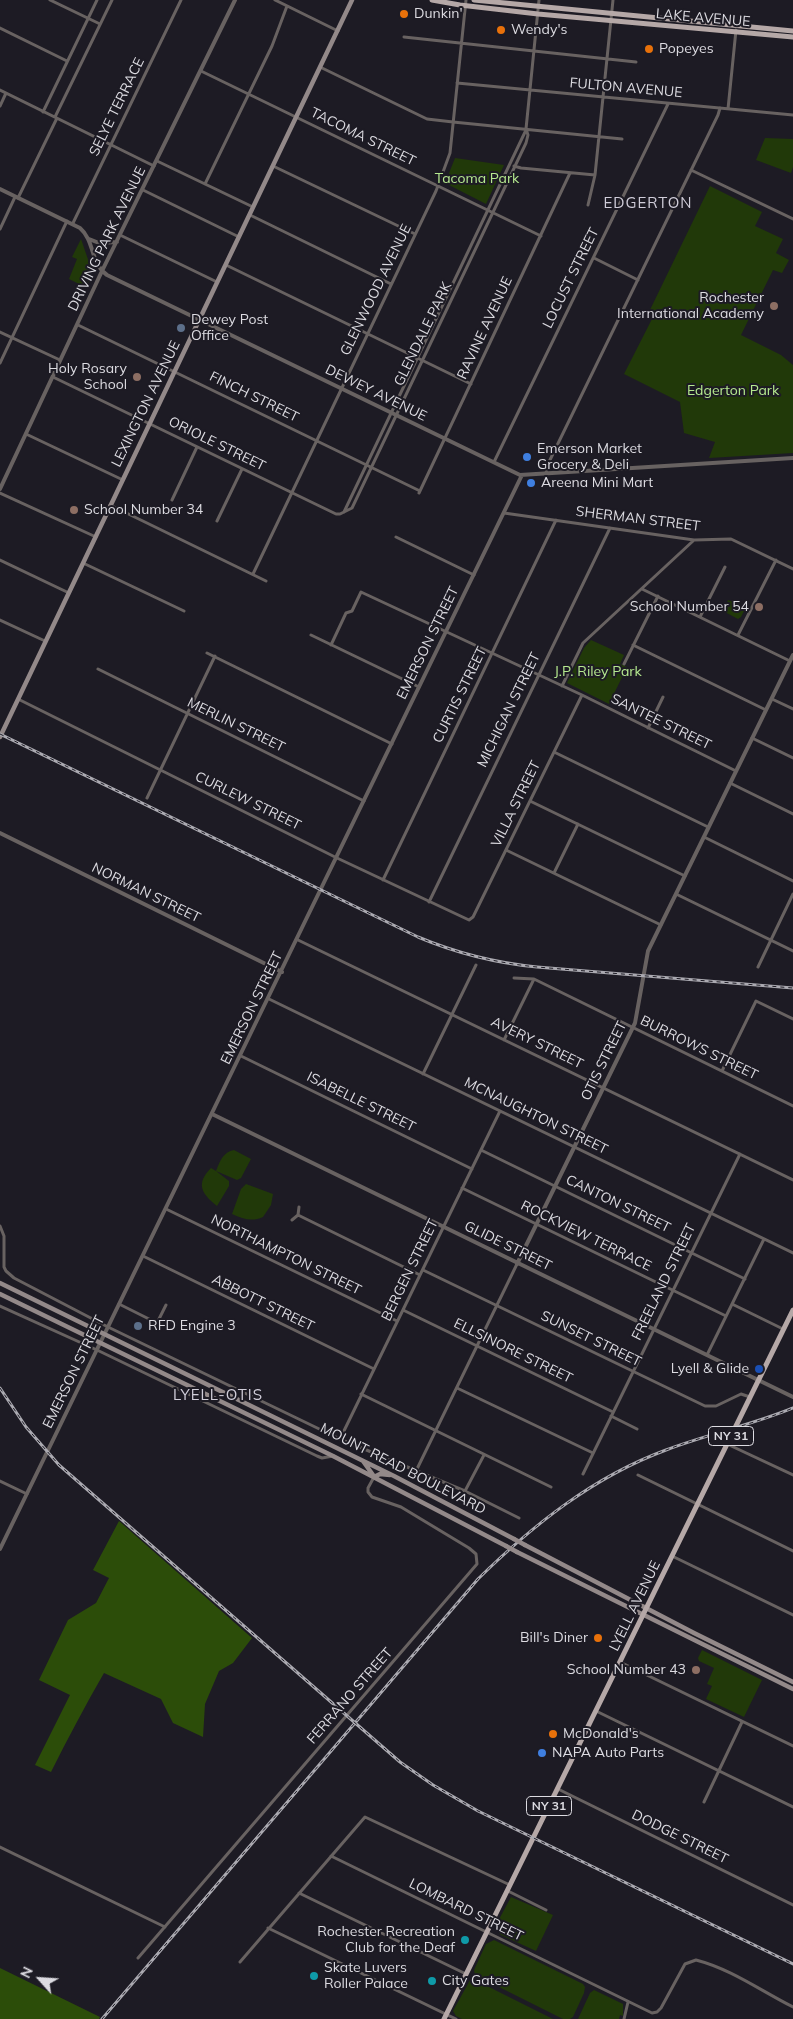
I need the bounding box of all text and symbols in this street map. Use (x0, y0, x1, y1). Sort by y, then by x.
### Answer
street label: LAKE AVENUE (655, 5, 751, 31)
place label: Dunkin' (414, 6, 463, 22)
marker: Dunkin' (398, 8, 410, 20)
place label: Wendy's (511, 22, 567, 38)
marker: Wendy's (495, 24, 507, 36)
place label: Popeyes (659, 41, 714, 57)
marker: Popeyes (643, 43, 655, 55)
street label: SELYE TERRACE (86, 55, 148, 159)
street label: FULTON AVENUE (569, 75, 683, 101)
street label: TACOMA STREET (308, 104, 418, 170)
street label: DRIVING PARK AVENUE (65, 164, 149, 314)
park label: Tacoma Park (435, 171, 519, 187)
district label: EDGERTON (602, 194, 694, 212)
street label: GLENWOOD AVENUE (337, 222, 415, 358)
street label: LOCUST STREET (539, 225, 603, 331)
street label: RAVINE AVENUE (454, 274, 516, 382)
street label: GLENDALE PARK (391, 279, 455, 389)
place label: Rochester International Academy (617, 290, 764, 322)
marker: Rochester International Academy (768, 300, 780, 312)
place label: Dewey Post Office (191, 312, 268, 344)
marker: Dewey Post Office (175, 322, 187, 334)
street label: LEXINGTON AVENUE (108, 338, 184, 470)
place label: Holy Rosary School (48, 361, 127, 394)
street label: DEWEY AVENUE (322, 361, 430, 425)
street label: FINCH STREET (207, 368, 301, 426)
marker: Holy Rosary School (131, 371, 143, 383)
park label: Edgerton Park (687, 383, 779, 399)
street label: ORIOLE STREET (166, 413, 268, 475)
place label: Emerson Market Grocery & Deli (537, 441, 642, 474)
marker: Emerson Market Grocery & Deli (521, 451, 533, 463)
place label: Areena Mini Mart (541, 475, 653, 491)
marker: Areena Mini Mart (525, 477, 537, 489)
place label: School Number 34 (84, 502, 203, 518)
street label: SHERMAN STREET (575, 503, 701, 535)
marker: School Number 34 (68, 504, 80, 516)
street label: EMERSON STREET (393, 584, 463, 702)
place label: School Number 54 (630, 599, 749, 615)
marker: School Number 54 (753, 601, 765, 613)
street label: CURTIS STREET (429, 644, 491, 746)
street label: MICHIGAN STREET (474, 650, 544, 770)
park label: J.P. Riley Park (554, 664, 642, 680)
street label: SANTEE STREET (608, 690, 714, 754)
street label: MERLIN STREET (184, 694, 288, 756)
street label: VILLA STREET (488, 758, 544, 850)
street label: CURLEW STREET (192, 768, 304, 834)
street label: NORMAN STREET (89, 859, 203, 927)
street label: EMERSON STREET (217, 949, 287, 1067)
street label: BURROWS STREET (637, 1012, 761, 1084)
street label: AVERY STREET (488, 1013, 586, 1073)
street label: OTIS STREET (578, 1019, 630, 1103)
street label: ISABELLE STREET (304, 1068, 418, 1136)
street label: MCNAUGHTON STREET (461, 1074, 611, 1158)
street label: CANTON STREET (563, 1171, 673, 1237)
street label: ROCKVIEW TERRACE (518, 1197, 654, 1275)
street label: NORTHAMPTON STREET (208, 1211, 364, 1299)
street label: BERGEN STREET (378, 1216, 442, 1324)
street label: GLIDE STREET (462, 1218, 554, 1274)
street label: FREELAND STREET (628, 1221, 700, 1343)
street label: ABBOTT STREET (209, 1271, 317, 1335)
street label: SUNSET STREET (538, 1307, 644, 1371)
street label: EMERSON STREET (39, 1313, 109, 1431)
street label: ELLSINORE STREET (451, 1315, 575, 1387)
place label: RFD Engine 3 (148, 1318, 236, 1334)
marker: RFD Engine 3 (132, 1320, 144, 1332)
place label: Lyell & Glide (671, 1361, 749, 1377)
marker: Lyell & Glide (753, 1363, 765, 1375)
district label: LYELL-OTIS (172, 1386, 264, 1404)
street label: MOUNT READ BOULEVARD (317, 1420, 489, 1518)
road number: NY 31 (708, 1426, 754, 1445)
street label: LYELL AVENUE (606, 1558, 664, 1654)
place label: Bill's Diner (520, 1630, 588, 1646)
marker: Bill's Diner (592, 1632, 604, 1644)
street label: FERRANO STREET (304, 1644, 396, 1748)
place label: School Number 43 (567, 1662, 686, 1678)
marker: School Number 43 (690, 1664, 702, 1676)
place label: McDonald's (563, 1726, 639, 1742)
marker: McDonald's (547, 1728, 559, 1740)
place label: NAPA Auto Parts (552, 1745, 664, 1761)
marker: NAPA Auto Parts (536, 1747, 548, 1759)
road number: NY 31 (526, 1796, 572, 1815)
street label: DODGE STREET (629, 1806, 731, 1868)
street label: LOMBARD STREET (406, 1875, 526, 1945)
place label: Rochester Recreation Club for the Deaf (317, 1924, 455, 1956)
marker: Rochester Recreation Club for the Deaf (459, 1934, 471, 1946)
north arrow (15, 1954, 65, 2004)
place label: Skate Luvers Roller Palace (324, 1960, 408, 1992)
text: N (16, 1964, 37, 1981)
marker: Skate Luvers Roller Palace (308, 1970, 320, 1982)
place label: City Gates (442, 1973, 509, 1989)
marker: City Gates (426, 1975, 438, 1987)

